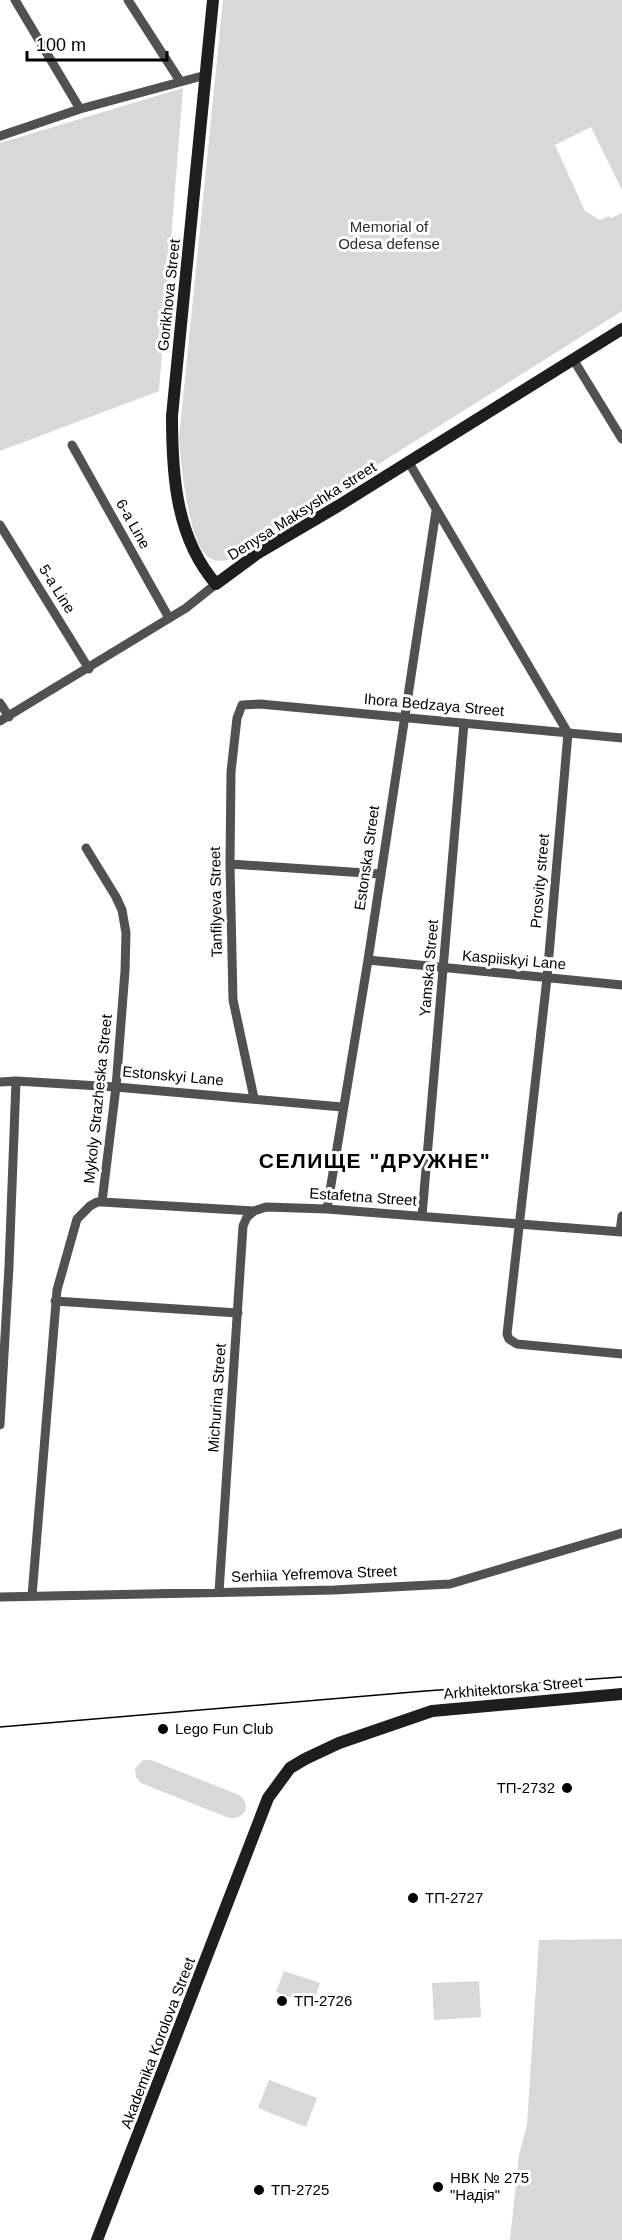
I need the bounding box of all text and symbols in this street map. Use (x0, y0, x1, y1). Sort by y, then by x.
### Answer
scale bar (27, 24, 166, 62)
text: 100 m (36, 35, 86, 55)
park label: Memorial of Odesa defense (338, 218, 440, 252)
street label: Gorikhova Street (154, 237, 183, 352)
street label: Denysa Maksyshka street (224, 457, 380, 563)
street label: 6-a Line (113, 496, 154, 552)
street label: 5-a Line (36, 561, 79, 616)
street label: Ihora Bedzaya Street (363, 690, 506, 719)
street label: Estonska Street (351, 803, 382, 912)
street label: Prosvity street (527, 832, 552, 929)
street label: Tanfilyeva Street (206, 846, 225, 958)
street label: Yamska Street (416, 918, 441, 1017)
street label: Kaspiiskyi Lane (461, 946, 567, 973)
street label: Mykoly Strazheska Street (80, 1013, 115, 1184)
street label: Estonskyi Lane (122, 1063, 224, 1088)
district label: СЕЛИЩЕ "ДРУЖНЕ" (259, 1149, 491, 1172)
street label: Estafetna Street (309, 1184, 418, 1209)
street label: Michurina Street (204, 1342, 229, 1453)
street label: Serhiia Yefremova Street (231, 1562, 398, 1585)
street label: Arkhitektorska Street (443, 1673, 584, 1702)
place label: Lego Fun Club (175, 1720, 273, 1737)
marker: Lego Fun Club (156, 1722, 170, 1736)
place label: ТП-2732 (497, 1779, 555, 1796)
marker: ТП-2732 (560, 1781, 574, 1795)
place label: ТП-2727 (425, 1889, 483, 1906)
marker: ТП-2727 (406, 1891, 420, 1905)
street label: Akademika Korolova Street (117, 1954, 198, 2131)
place label: ТП-2726 (294, 1992, 352, 2009)
marker: ТП-2726 (275, 1994, 289, 2008)
place label: НВК № 275 "Надія" (450, 2169, 529, 2203)
marker: НВК № 275 "Надія" (431, 2180, 445, 2194)
place label: ТП-2725 (271, 2181, 329, 2198)
marker: ТП-2725 (252, 2183, 266, 2197)

